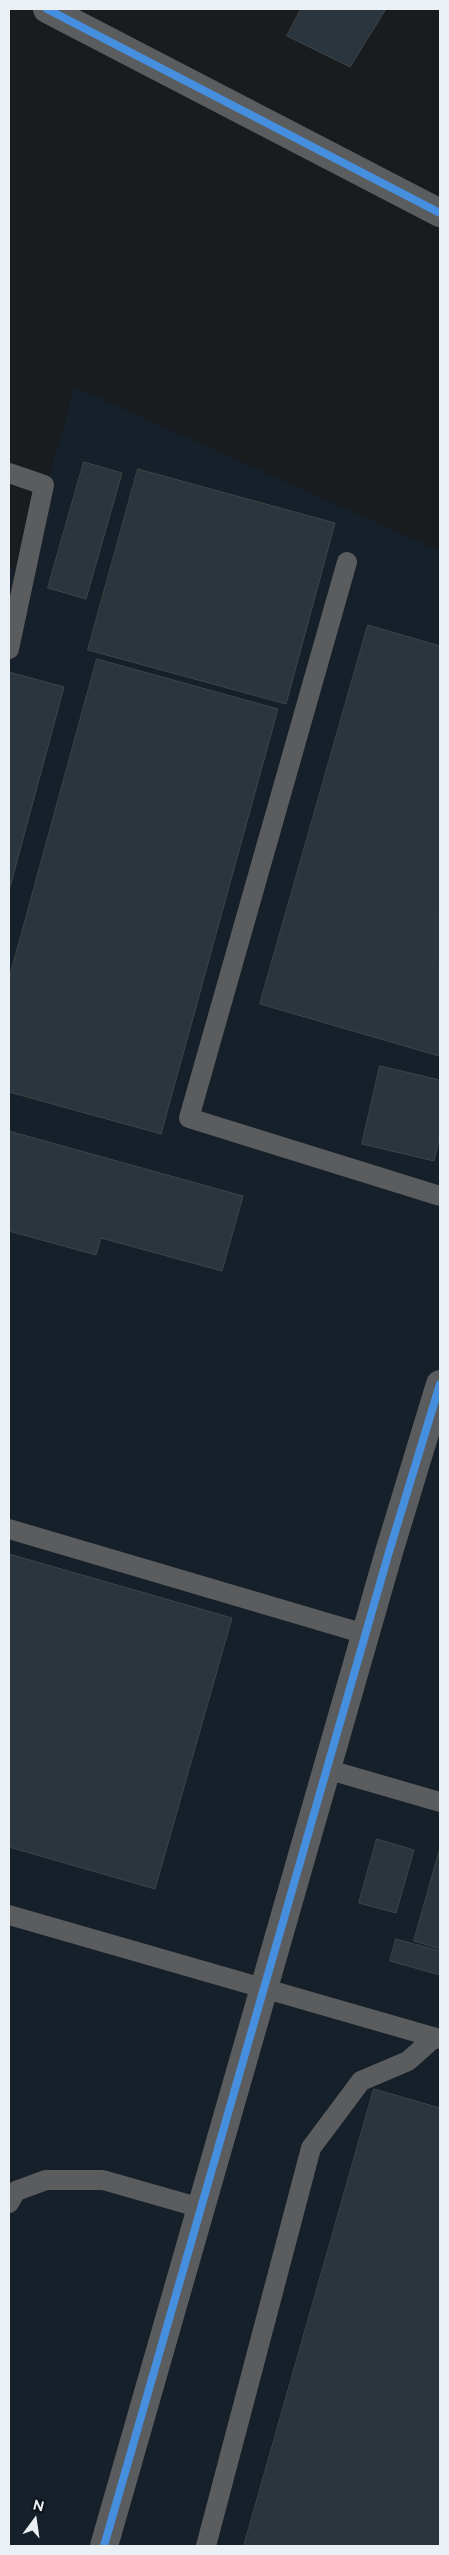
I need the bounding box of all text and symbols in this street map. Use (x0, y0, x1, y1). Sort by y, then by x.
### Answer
north arrow (10, 2495, 60, 2545)
text: N (32, 2496, 46, 2515)

